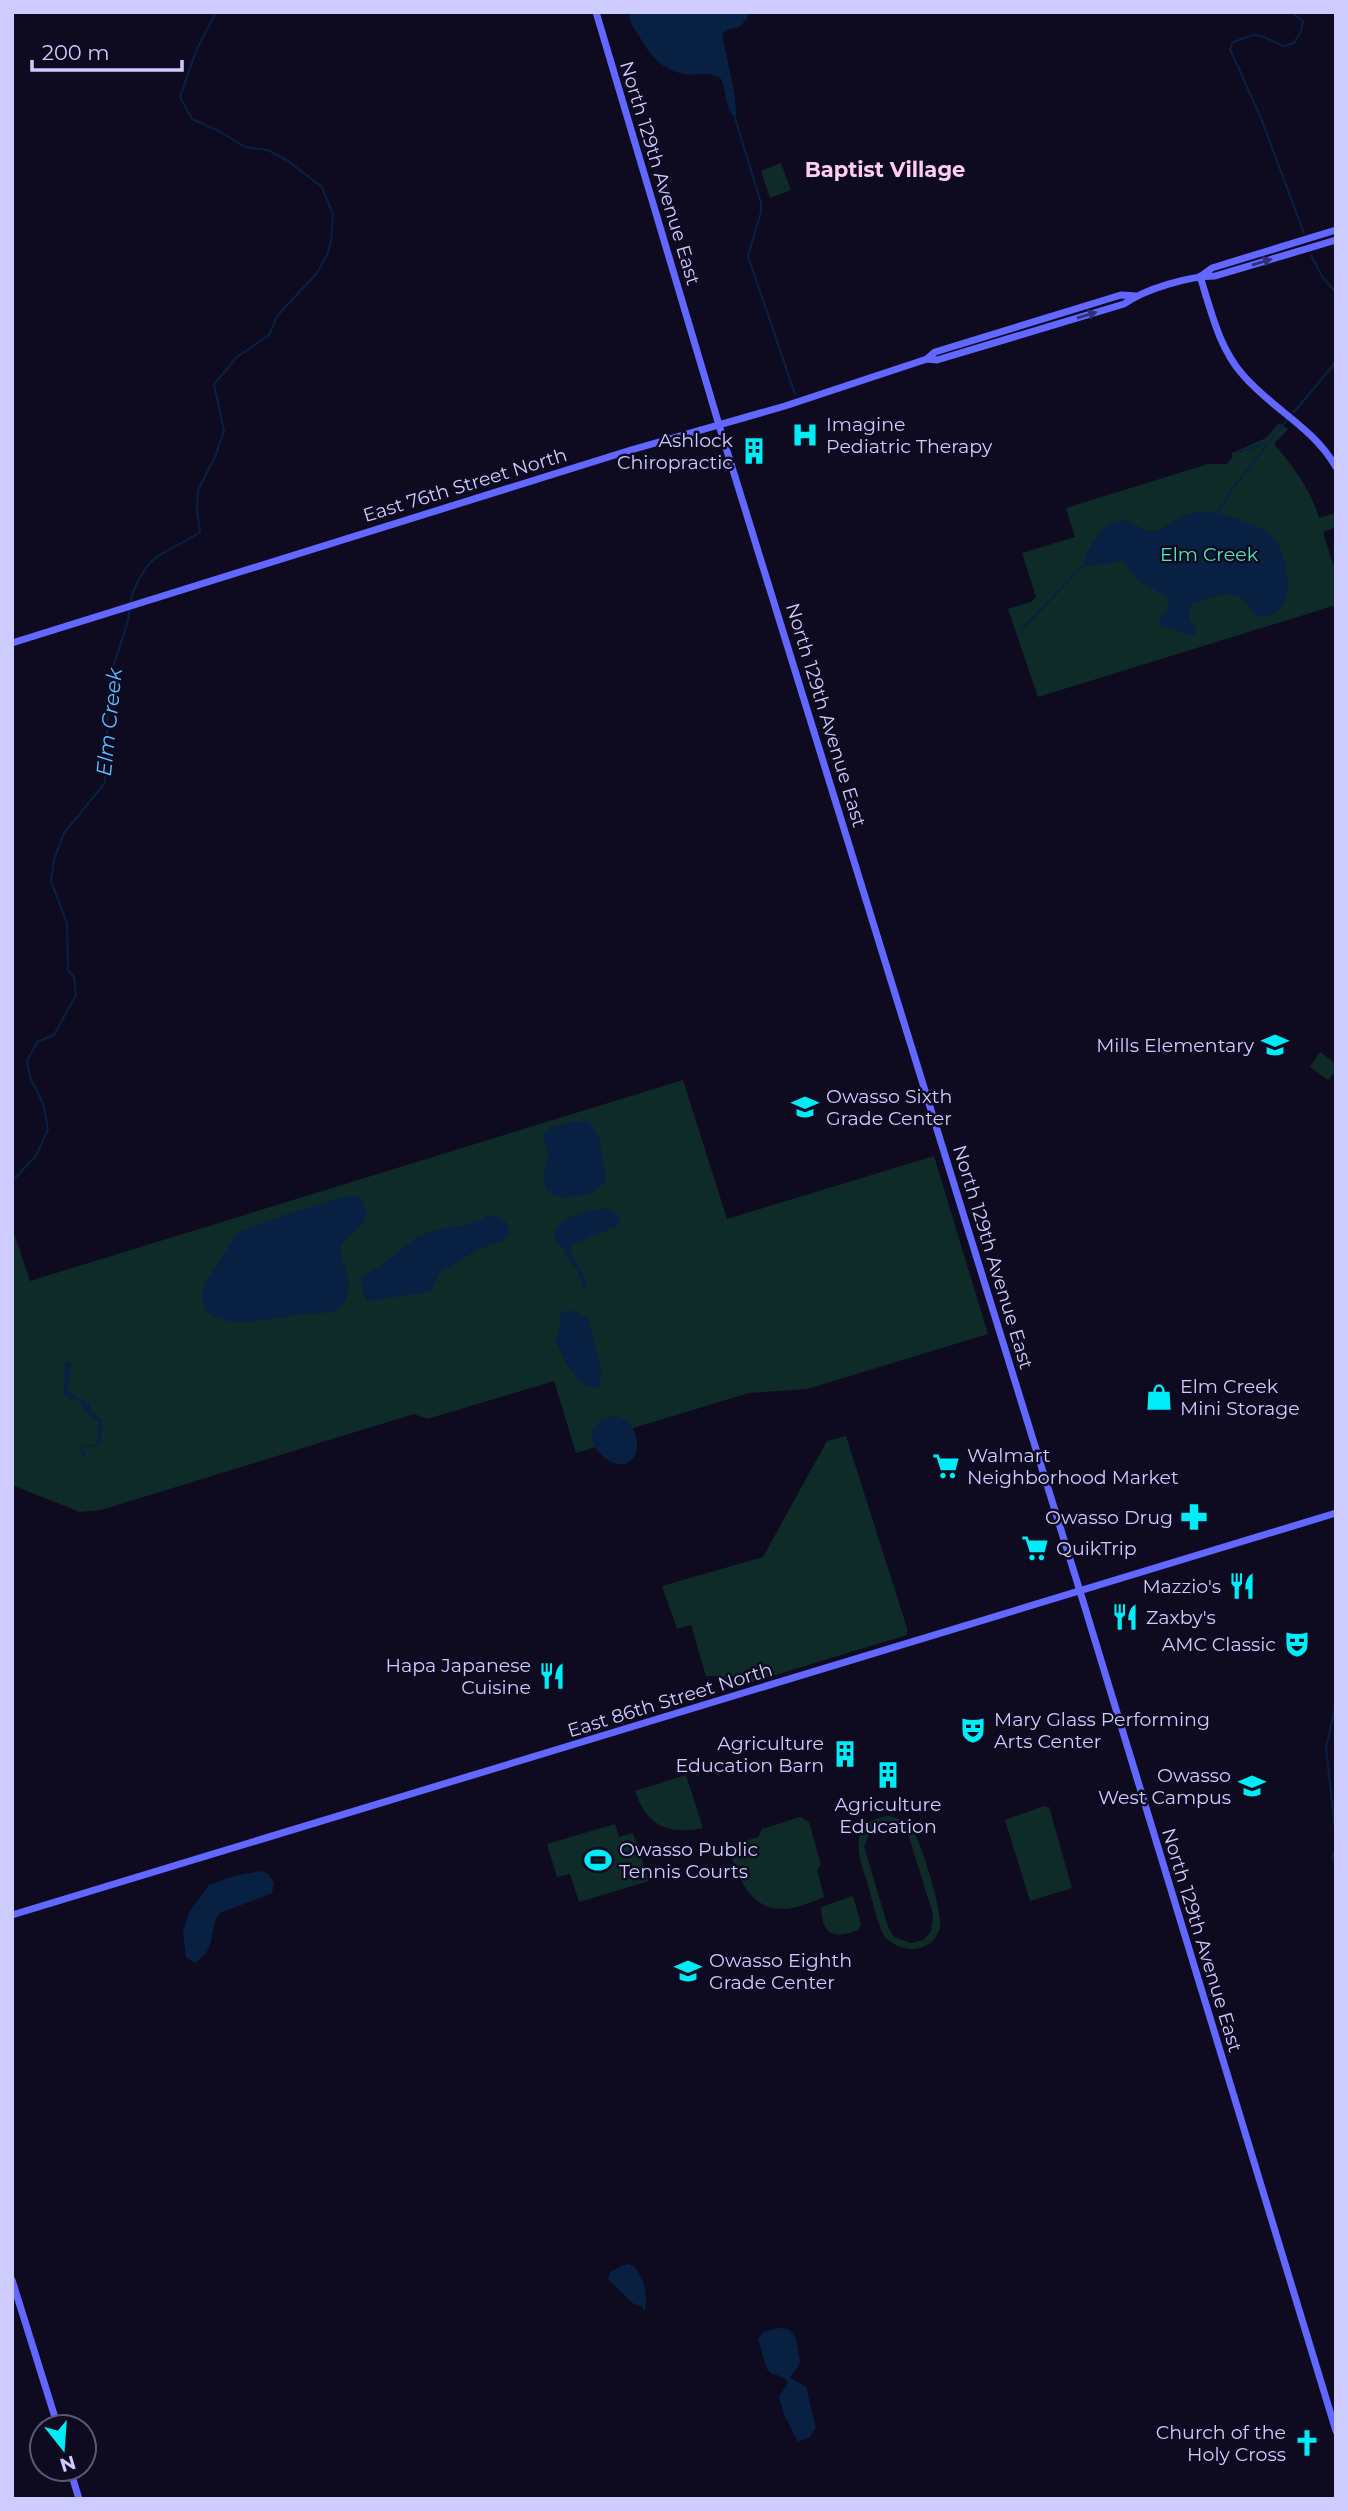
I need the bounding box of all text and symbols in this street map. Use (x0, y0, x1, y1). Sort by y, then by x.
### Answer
scale bar (32, 28, 182, 72)
text: 200 m (42, 40, 109, 65)
street label: North 129th Avenue East (615, 58, 705, 288)
district label: Baptist Village (805, 157, 965, 182)
one-way arrow (1252, 256, 1273, 266)
one-way arrow (1076, 309, 1097, 320)
place label: Imagine Pediatric Therapy (826, 413, 993, 458)
hospital icon: Imagine Pediatric Therapy (790, 420, 820, 450)
place label: Ashlock Chiropractic (617, 429, 734, 474)
building icon: Ashlock Chiropractic (739, 436, 769, 466)
street label: East 76th Street North (360, 443, 570, 527)
park label: Elm Creek (1160, 543, 1259, 566)
street label: North 129th Avenue East (781, 600, 871, 830)
water label: Elm Creek (91, 665, 127, 777)
school or university icon: Mills Elementary (1260, 1030, 1290, 1060)
place label: Mills Elementary (1096, 1034, 1255, 1057)
place label: Owasso Sixth Grade Center (826, 1085, 952, 1130)
school or university icon: Owasso Sixth Grade Center (790, 1092, 820, 1122)
street label: North 129th Avenue East (948, 1142, 1038, 1372)
place label: Elm Creek Mini Storage (1180, 1375, 1300, 1420)
shop icon: Elm Creek Mini Storage (1144, 1382, 1174, 1412)
place label: Walmart Neighborhood Market (967, 1444, 1179, 1489)
supermarket icon: Walmart Neighborhood Market (931, 1451, 961, 1481)
pharmacy icon: Owasso Drug (1179, 1502, 1209, 1532)
place label: Owasso Drug (1045, 1506, 1173, 1529)
supermarket icon: QuikTrip (1020, 1533, 1050, 1563)
place label: QuikTrip (1056, 1537, 1137, 1560)
restaurant icon: Mazzio's (1227, 1571, 1257, 1601)
place label: Mazzio's (1142, 1575, 1221, 1598)
restaurant icon: Zaxby's (1110, 1602, 1140, 1632)
place label: Zaxby's (1146, 1606, 1216, 1629)
theatre icon: AMC Classic (1282, 1629, 1312, 1659)
place label: AMC Classic (1162, 1633, 1276, 1656)
place label: Hapa Japanese Cuisine (386, 1654, 531, 1699)
street label: East 86th Street North (565, 1658, 775, 1742)
restaurant icon: Hapa Japanese Cuisine (537, 1661, 567, 1691)
place label: Mary Glass Performing Arts Center (994, 1708, 1210, 1753)
theatre icon: Mary Glass Performing Arts Center (958, 1715, 988, 1745)
place label: Agriculture Education Barn (675, 1732, 824, 1777)
building icon: Agriculture Education Barn (830, 1739, 860, 1769)
building icon: Agriculture Education (873, 1760, 903, 1790)
place label: Owasso West Campus (1098, 1764, 1231, 1809)
school or university icon: Owasso West Campus (1237, 1771, 1267, 1801)
place label: Agriculture Education (835, 1793, 941, 1838)
street label: North 129th Avenue East (1157, 1825, 1247, 2055)
place label: Owasso Public Tennis Courts (619, 1838, 758, 1883)
sports icon: Owasso Public Tennis Courts (583, 1845, 613, 1875)
place label: Owasso Eighth Grade Center (709, 1949, 852, 1994)
school or university icon: Owasso Eighth Grade Center (673, 1956, 703, 1986)
north arrow (28, 2413, 98, 2483)
place label: Church of the Holy Cross (1156, 2421, 1286, 2466)
church icon: Church of the Holy Cross (1292, 2428, 1322, 2458)
text: N (57, 2451, 79, 2477)

